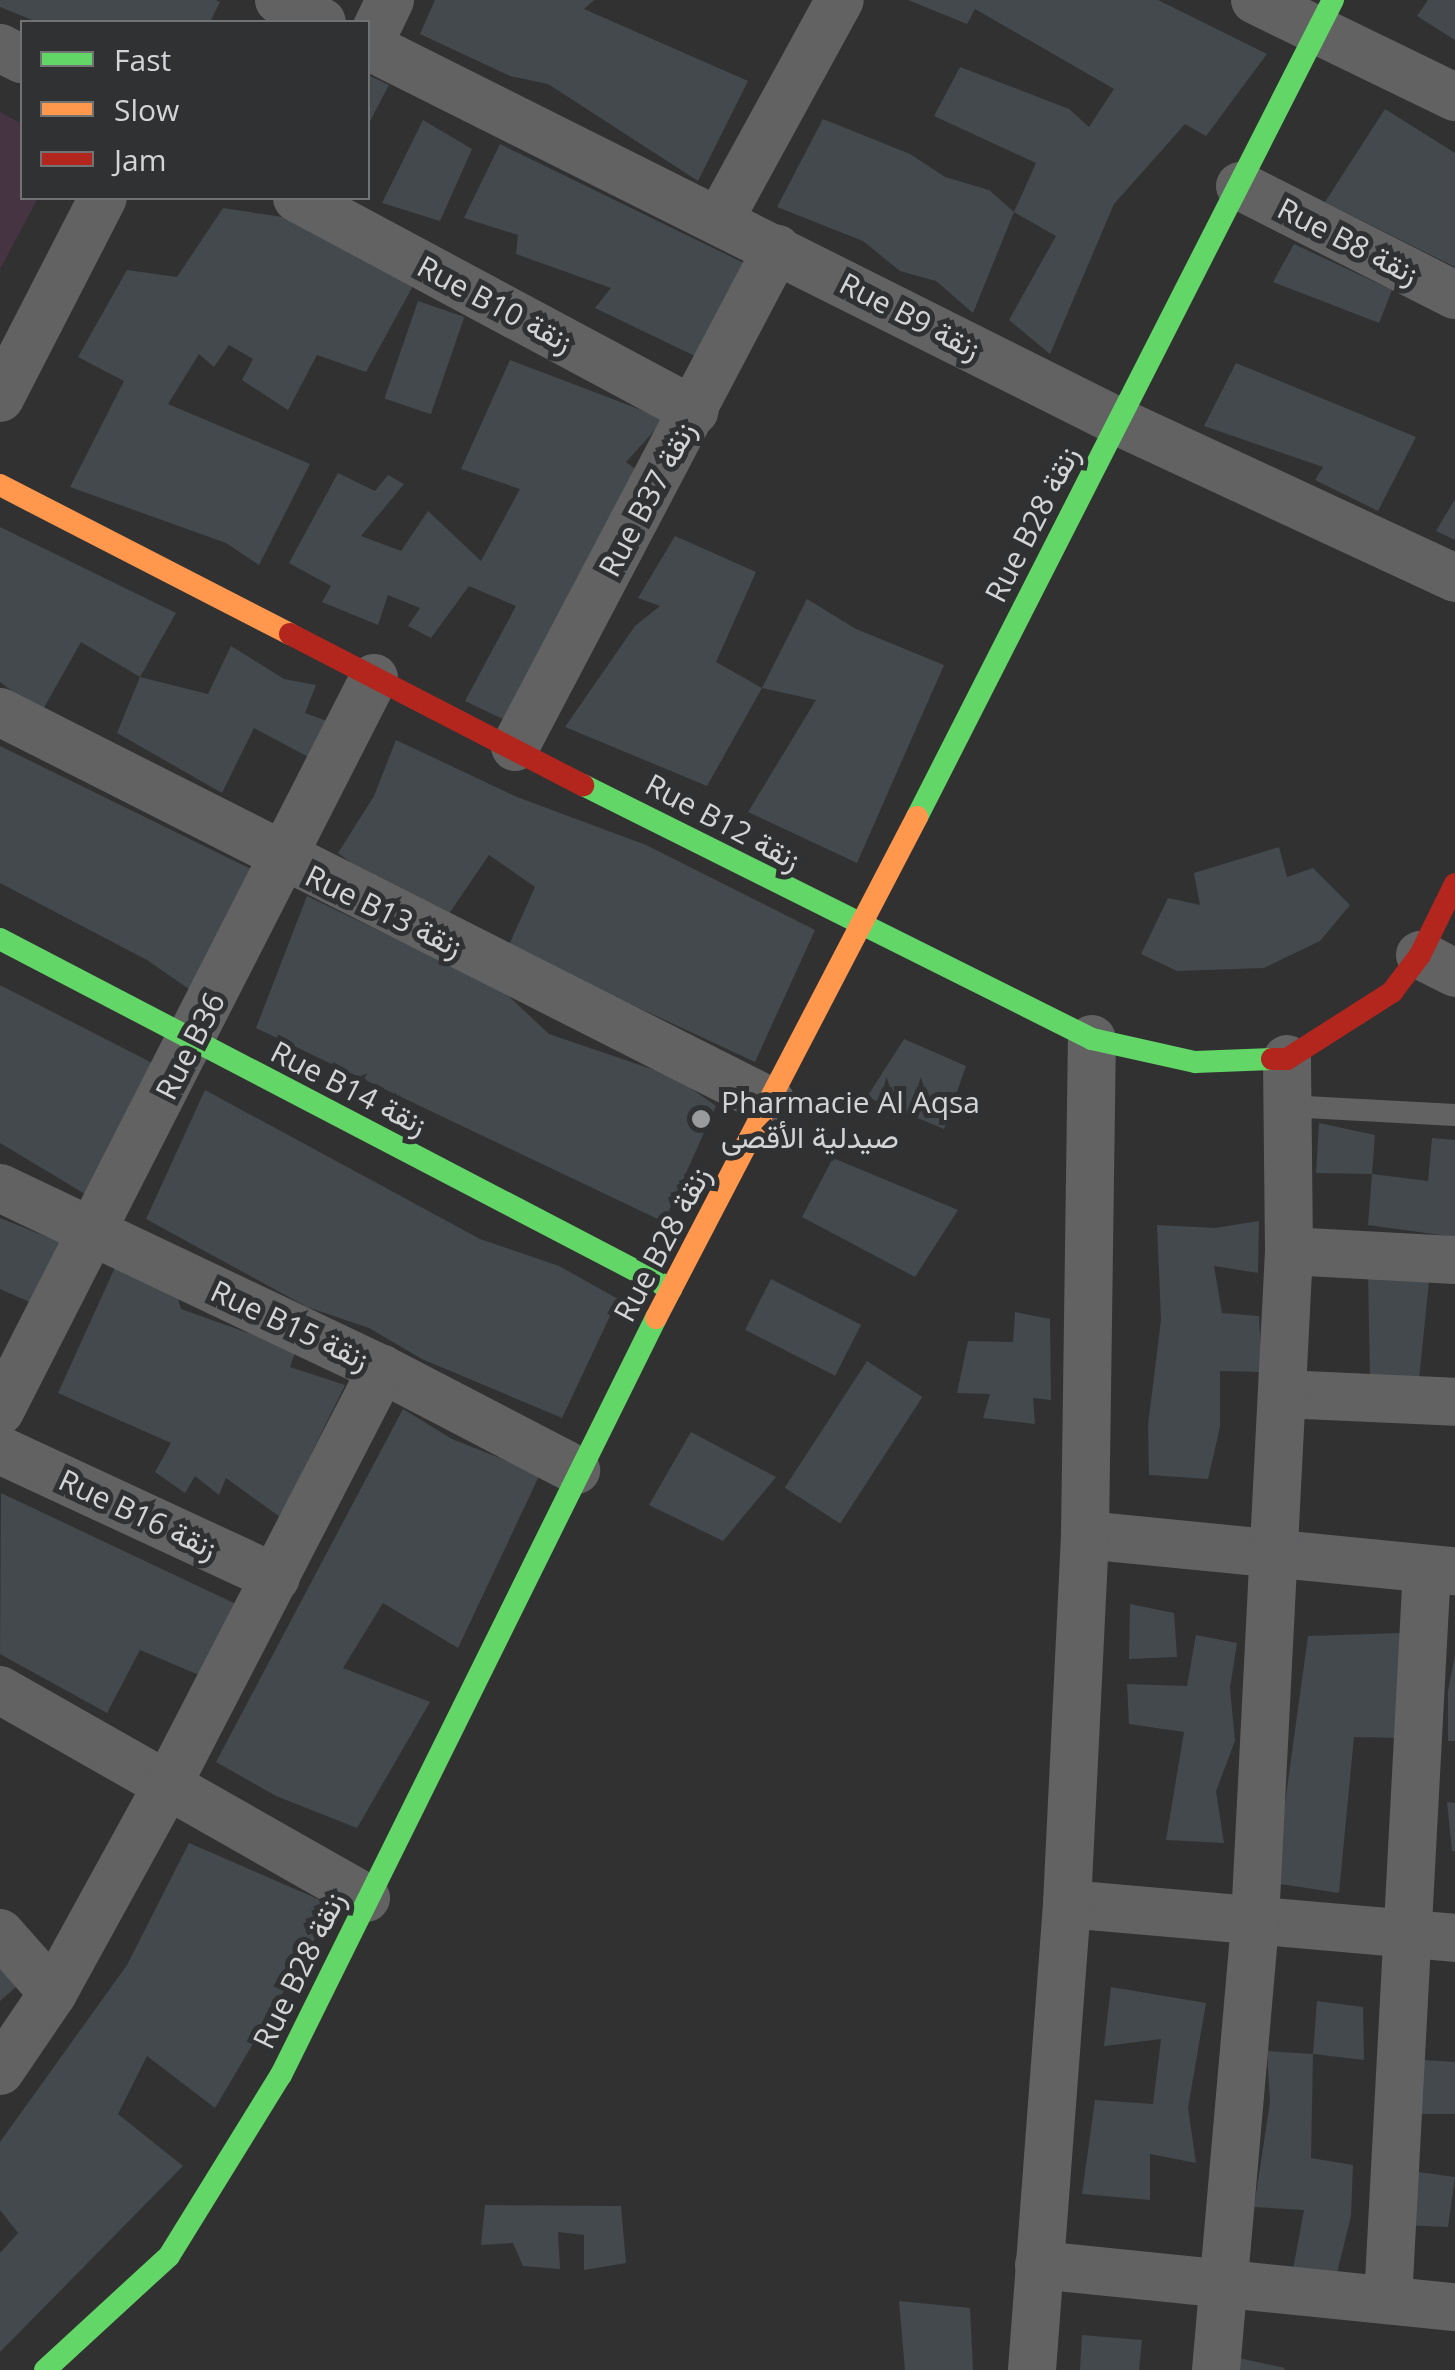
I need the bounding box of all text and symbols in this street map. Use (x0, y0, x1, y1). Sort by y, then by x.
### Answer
legend (20, 20, 370, 200)
text: Fast (114, 39, 171, 80)
text: Slow (114, 89, 179, 130)
text: Jam (114, 139, 167, 180)
street label: Rue B8 زنقة (1272, 190, 1424, 292)
street label: Rue B10 زنقة (411, 248, 579, 360)
street label: Rue B9 زنقة (834, 265, 986, 367)
street label: Rue B37 زنقة (591, 415, 703, 583)
street label: Rue B28 زنقة (977, 440, 1087, 608)
street label: Rue B12 زنقة (639, 766, 807, 878)
street label: Rue B13 زنقة (300, 857, 468, 965)
street label: Rue B36 (148, 986, 232, 1106)
street label: Rue B14 زنقة (265, 1033, 433, 1143)
place label: Pharmacie Al Aqsa صيدلية الأقصى (721, 1084, 980, 1154)
marker: Pharmacie Al Aqsa صيدلية الأقصى (690, 1108, 712, 1130)
street label: Rue B28 زنقة (606, 1160, 718, 1328)
street label: Rue B15 زنقة (205, 1273, 375, 1377)
street label: Rue B16 زنقة (53, 1462, 223, 1566)
street label: Rue B28 زنقة (245, 1886, 353, 2054)

